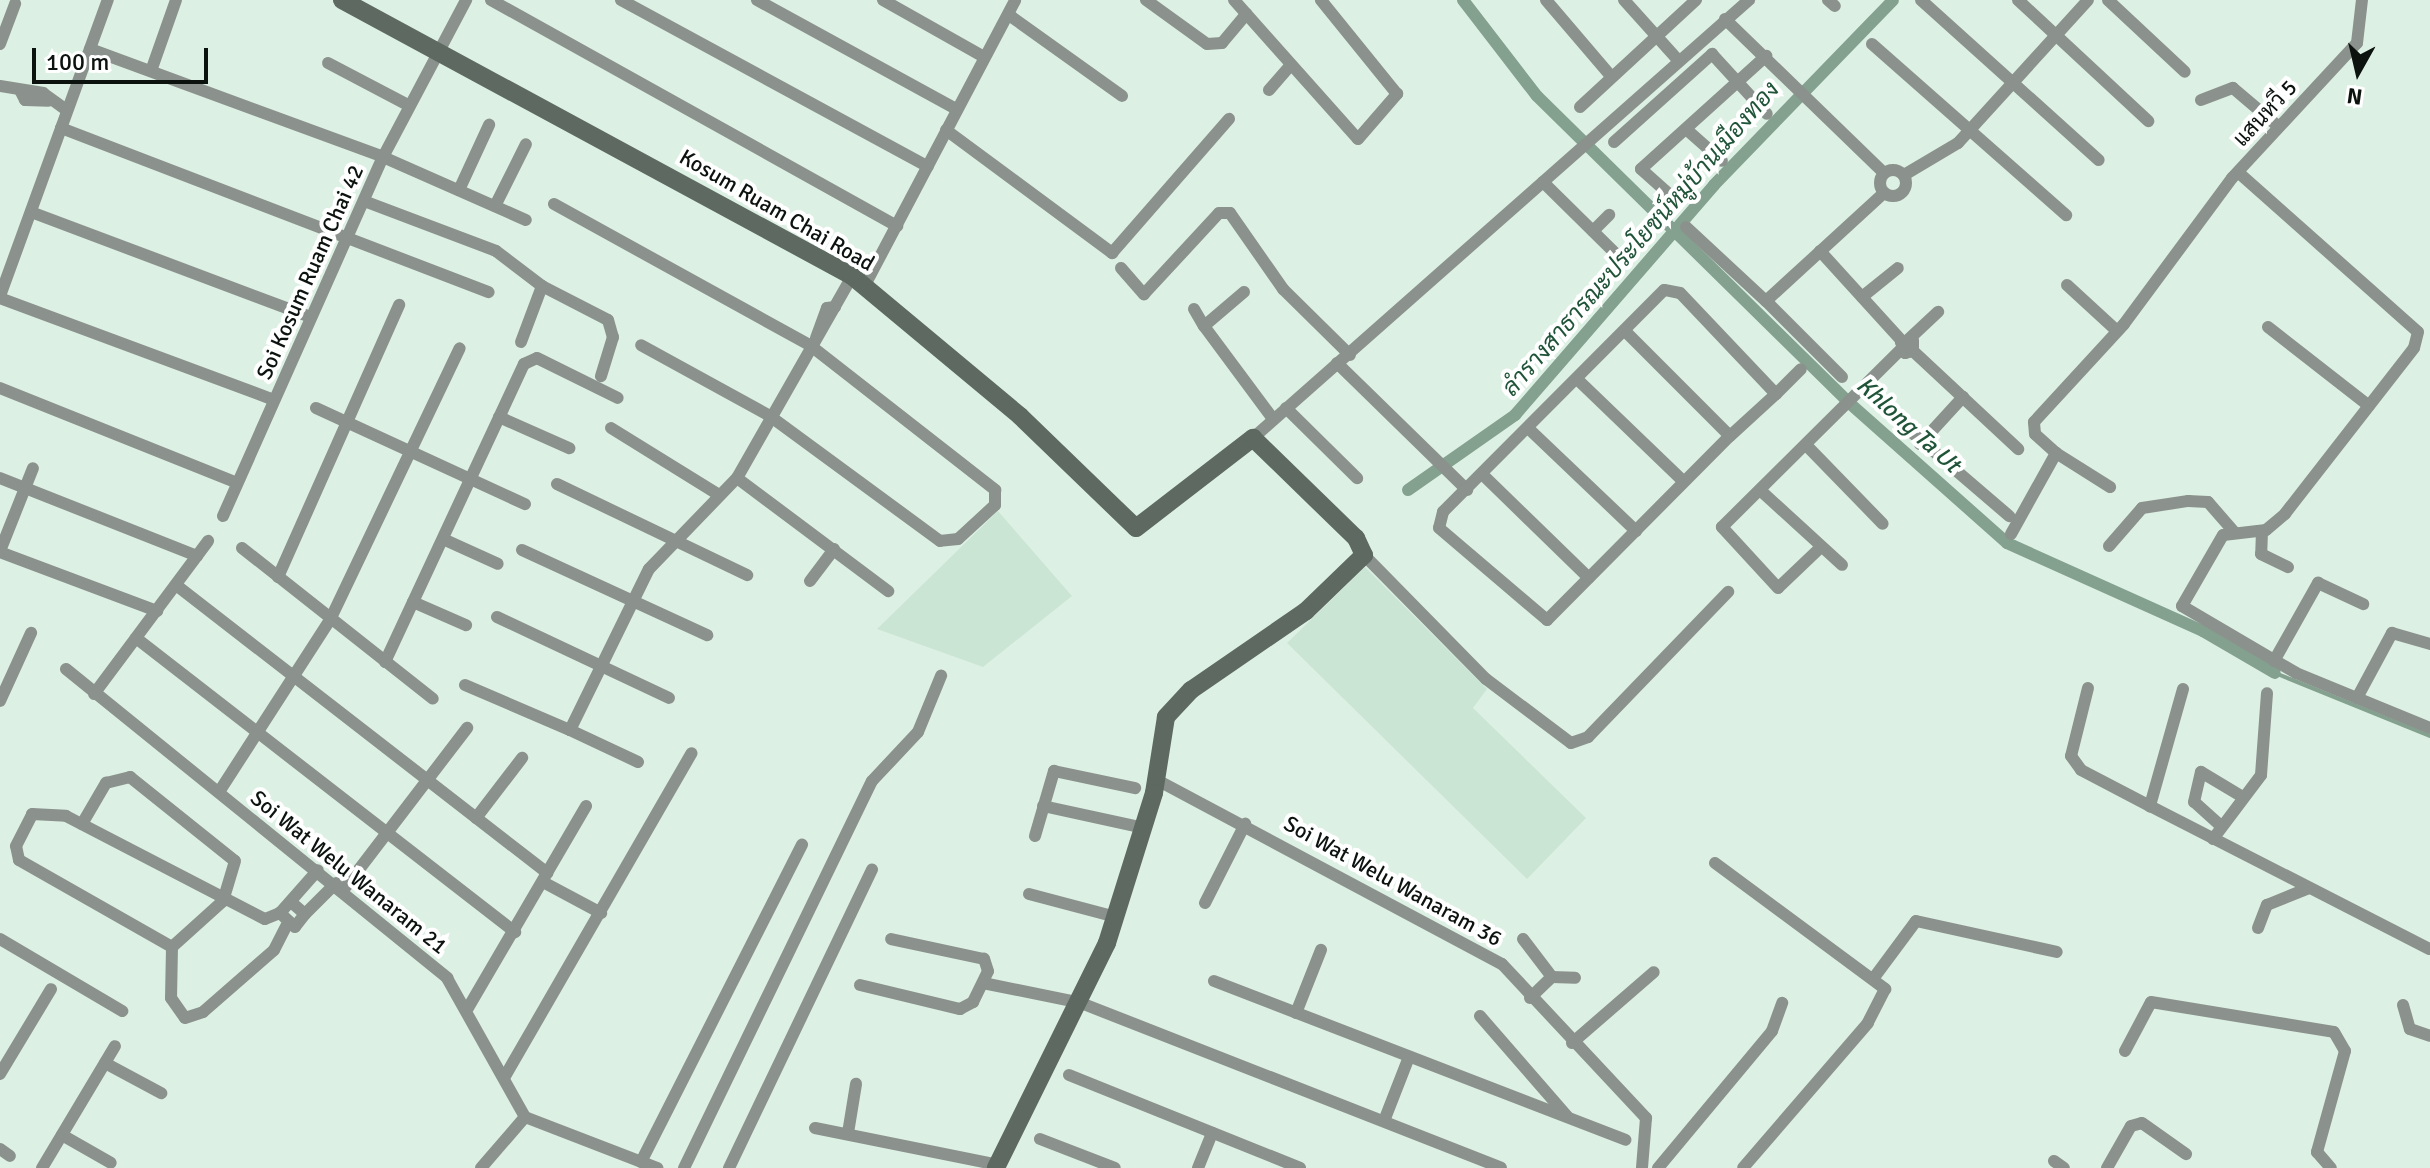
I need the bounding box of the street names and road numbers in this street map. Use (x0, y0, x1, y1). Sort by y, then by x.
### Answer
street label: แสนหวี 5 (2228, 74, 2302, 152)
street label: Kosum Ruam Chai Road (675, 143, 879, 277)
street label: Soi Kosum Ruam Chai 42 (251, 161, 369, 383)
street label: Soi Wat Welu Wanaram 21 (245, 785, 453, 959)
street label: Soi Wat Welu Wanaram 36 (1279, 810, 1507, 952)

